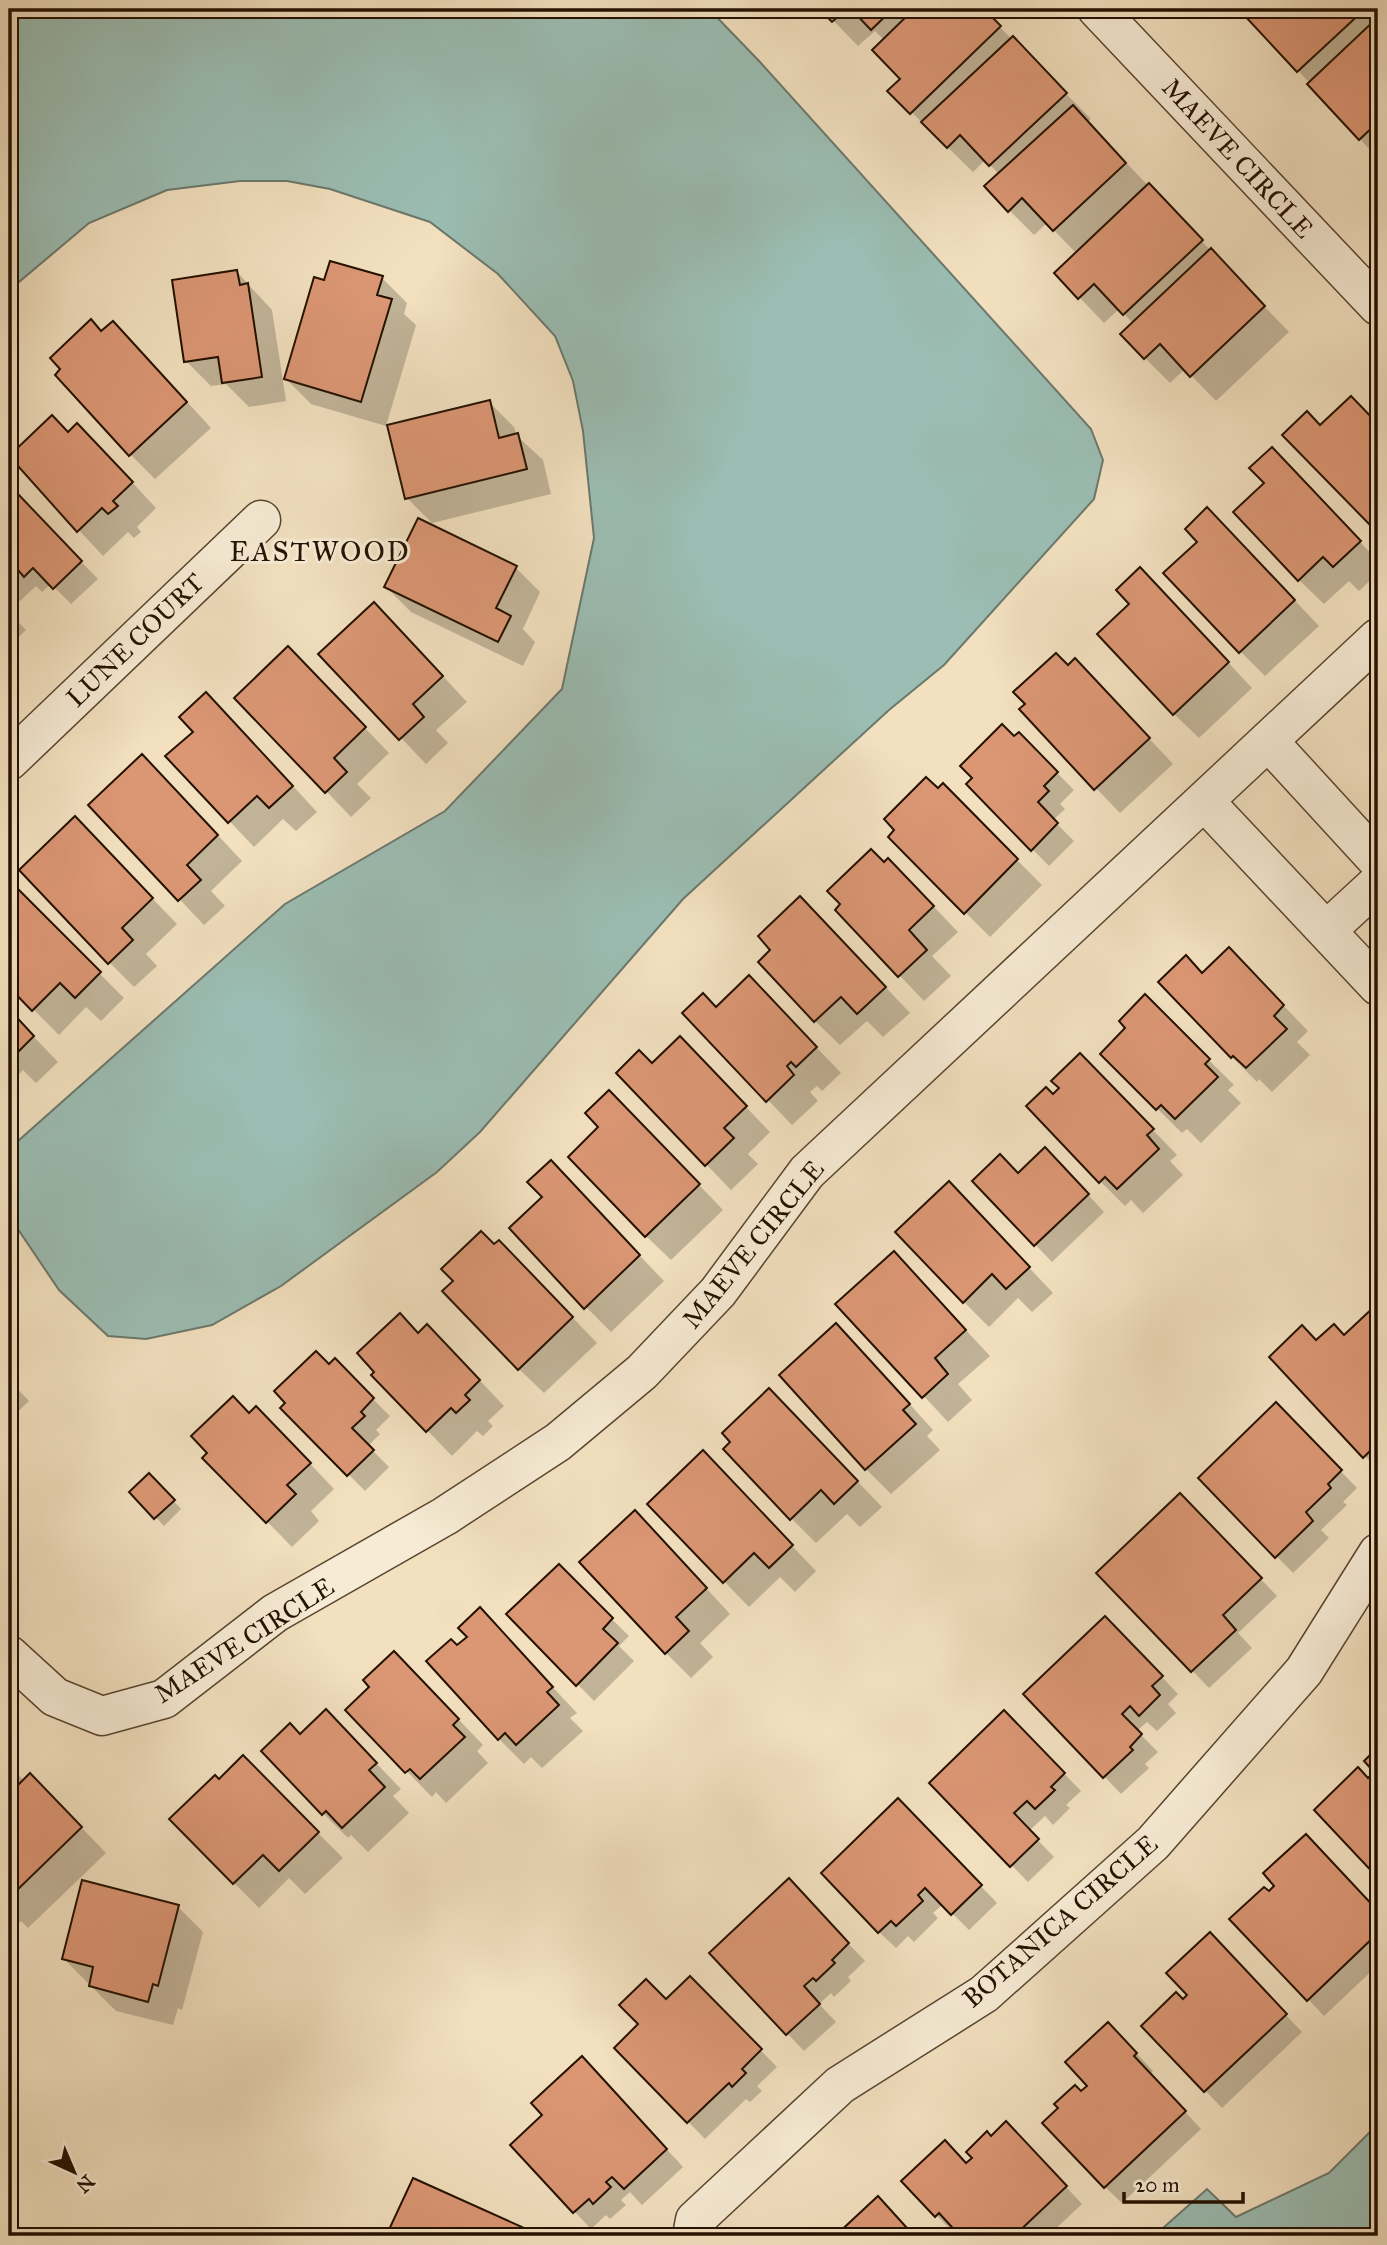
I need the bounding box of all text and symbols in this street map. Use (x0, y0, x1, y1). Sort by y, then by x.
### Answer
street label: MAEVE CIRCLE (1156, 71, 1320, 245)
district label: EASTWOOD (229, 534, 411, 569)
street label: LUNE COURT (60, 566, 211, 714)
street label: MAEVE CIRCLE (675, 1153, 831, 1335)
street label: MAEVE CIRCLE (148, 1570, 340, 1710)
street label: BOTANICA CIRCLE (956, 1828, 1164, 2014)
north arrow (38, 2136, 108, 2206)
scale bar (1124, 2161, 1244, 2205)
text: N (72, 2170, 99, 2198)
text: 20 m (1135, 2172, 1180, 2198)

